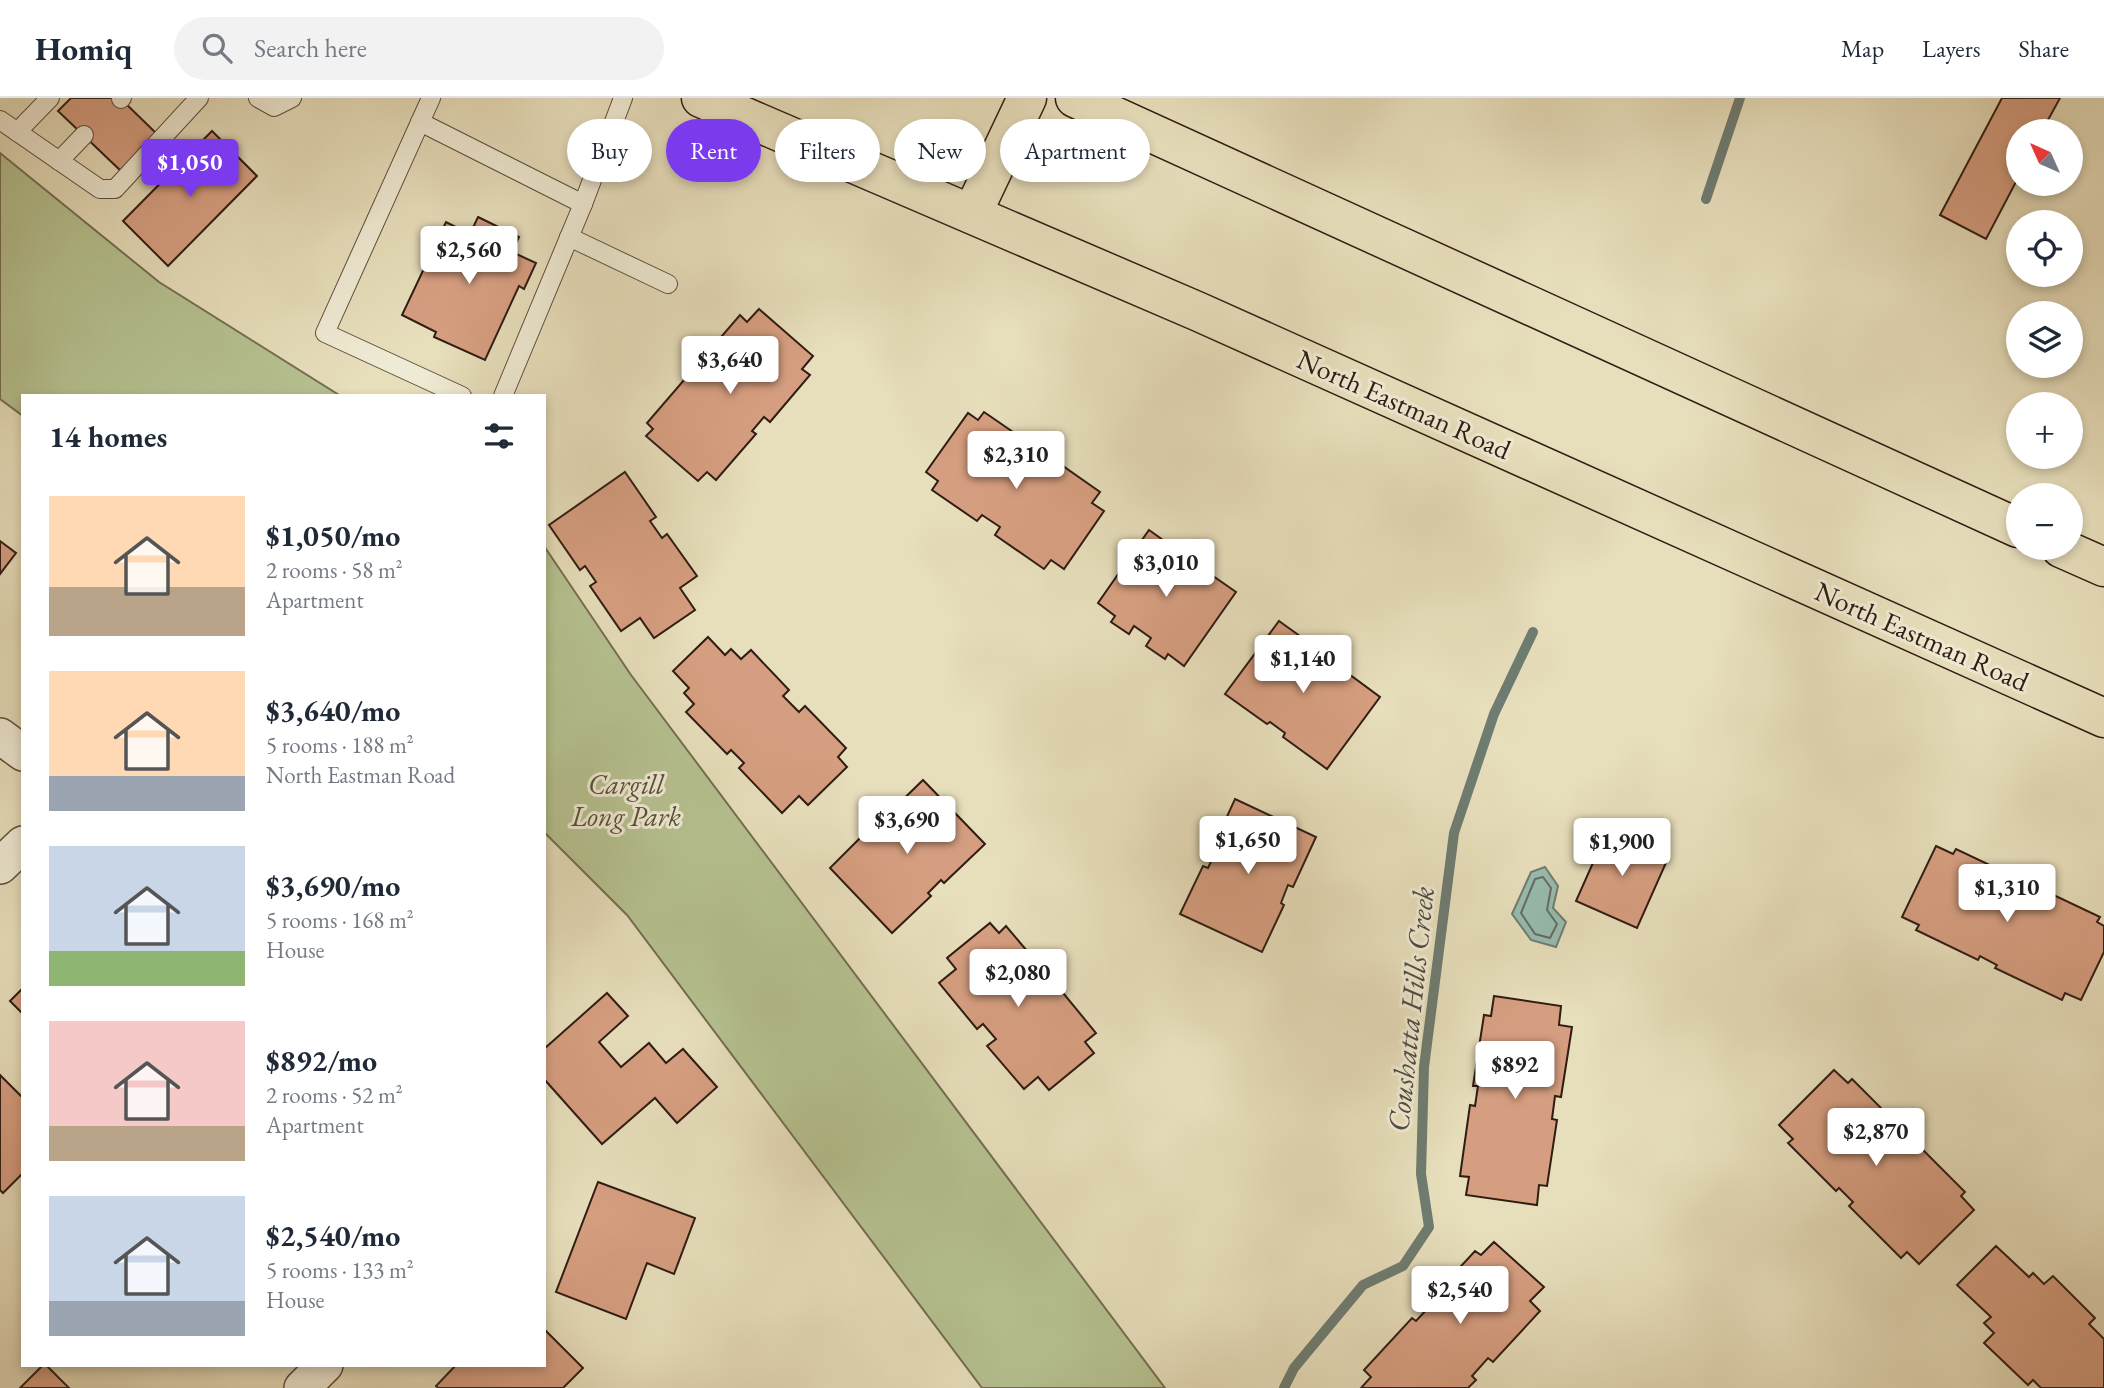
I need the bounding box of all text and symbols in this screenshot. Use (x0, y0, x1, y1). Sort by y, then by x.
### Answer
search box (174, 17, 664, 80)
text: Homiq (35, 27, 132, 70)
icon: search (198, 29, 236, 67)
text: Search here (254, 31, 367, 65)
text: Map (1841, 33, 1884, 64)
text: Layers (1922, 33, 1981, 64)
text: Share (2019, 33, 2069, 64)
chip: Buy (567, 119, 652, 182)
chip: Rent (666, 119, 761, 182)
chip: Filters (775, 119, 880, 182)
chip: New (894, 119, 986, 182)
chip: Apartment (1000, 119, 1150, 182)
north arrow (2006, 119, 2082, 196)
map controls (2006, 119, 2083, 560)
pin: $1,050 (133, 140, 247, 199)
text: $1,050 (158, 147, 222, 177)
button: locate (2006, 210, 2083, 287)
pin: $2,560 (412, 226, 526, 286)
text: $2,560 (437, 234, 501, 264)
button: layers (2006, 301, 2083, 378)
pin: $3,640 (673, 336, 787, 396)
street label: North Eastman Road (1292, 341, 1517, 468)
text: $3,640 (698, 344, 762, 374)
button: + (2006, 392, 2083, 469)
text: 14 homes (49, 417, 167, 456)
icon: filters (480, 417, 518, 455)
pin: $2,310 (959, 432, 1073, 491)
text: $2,310 (984, 439, 1048, 469)
button: − (2006, 483, 2083, 560)
text: $1,050/mo (266, 516, 400, 555)
icon: home (105, 524, 189, 608)
pin: $3,010 (1109, 540, 1223, 599)
text: $3,010 (1134, 547, 1198, 577)
text: 2 rooms · 58 m² (266, 555, 403, 585)
street label: North Eastman Road (1810, 573, 2035, 700)
text: Apartment (266, 585, 364, 615)
pin: $1,140 (1246, 636, 1360, 695)
text: $1,140 (1271, 643, 1335, 673)
text: $3,640/mo (266, 691, 400, 730)
icon: home (105, 699, 189, 783)
text: 5 rooms · 188 m² (266, 730, 414, 760)
text: North Eastman Road (266, 760, 455, 790)
park label: Cargill Long Park (570, 766, 681, 834)
pin: $3,690 (850, 796, 964, 856)
text: $3,690 (875, 804, 939, 834)
pin: $1,650 (1191, 816, 1305, 876)
pin: $1,900 (1565, 818, 1679, 878)
text: $1,650 (1216, 824, 1280, 854)
text: $1,900 (1590, 826, 1654, 856)
pin: $1,310 (1950, 864, 2064, 924)
text: $3,690/mo (266, 866, 400, 905)
text: $1,310 (1975, 872, 2039, 902)
icon: home (105, 874, 189, 958)
water label: Coushatta Hills Creek (1378, 884, 1443, 1133)
text: 5 rooms · 168 m² (266, 905, 414, 935)
text: House (266, 935, 325, 965)
pin: $2,080 (961, 950, 1075, 1009)
text: $2,080 (986, 957, 1050, 987)
text: $892/mo (266, 1041, 377, 1080)
pin: $892 (1474, 1042, 1556, 1101)
icon: home (105, 1049, 189, 1133)
text: $892 (1491, 1049, 1539, 1079)
text: 2 rooms · 52 m² (266, 1080, 403, 1110)
pin: $2,870 (1819, 1108, 1933, 1168)
text: Apartment (266, 1110, 364, 1140)
text: $2,870 (1844, 1116, 1908, 1146)
text: $2,540/mo (266, 1216, 400, 1255)
icon: home (105, 1224, 189, 1308)
text: 5 rooms · 133 m² (266, 1255, 414, 1285)
pin: $2,540 (1403, 1266, 1517, 1326)
text: $2,540 (1428, 1274, 1492, 1304)
text: House (266, 1285, 325, 1315)

